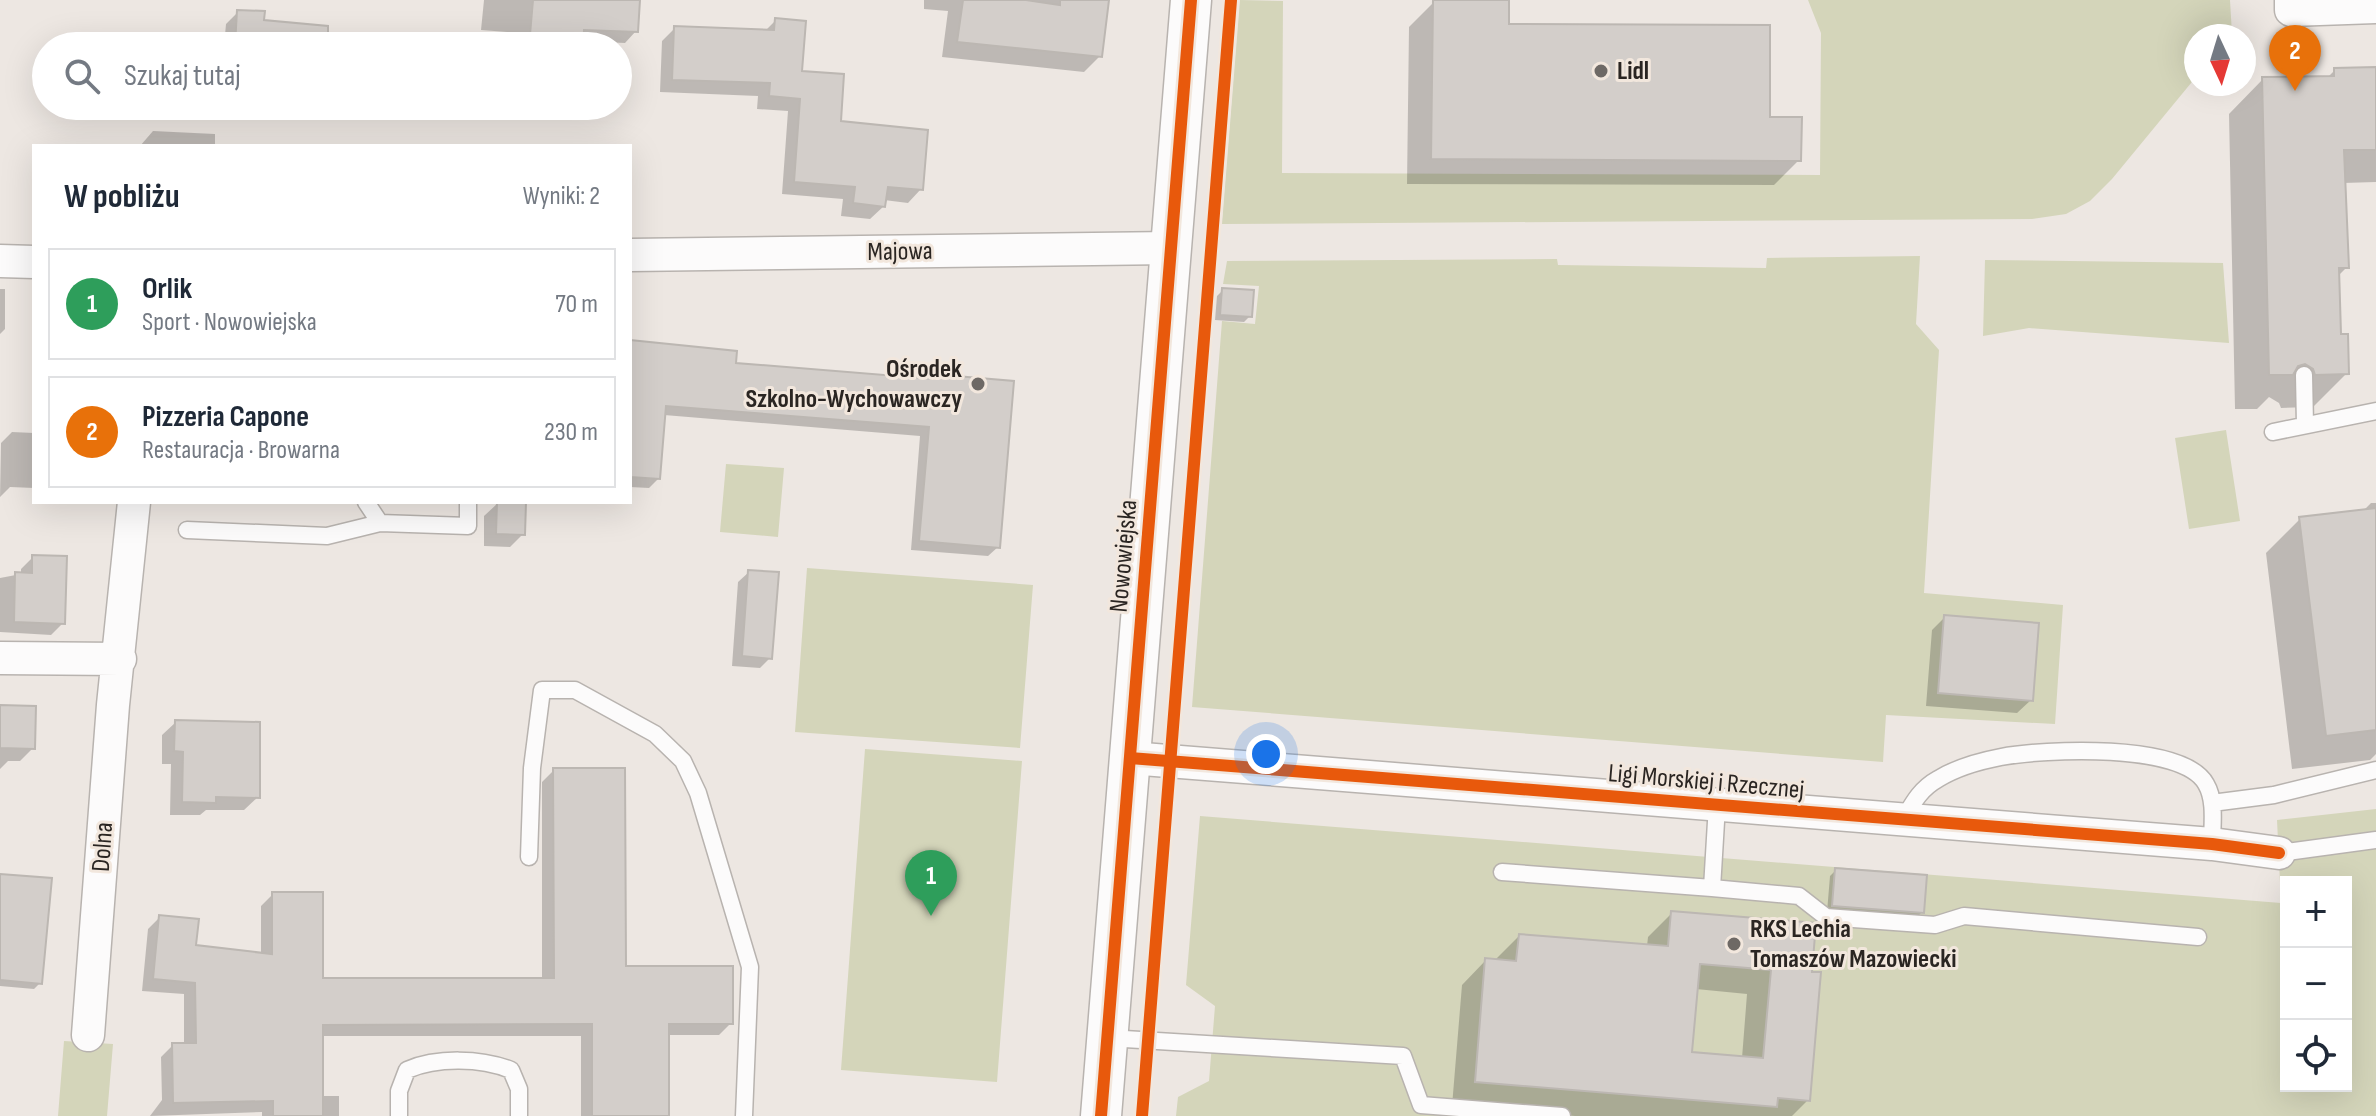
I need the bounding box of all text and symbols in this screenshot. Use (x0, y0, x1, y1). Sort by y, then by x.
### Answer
north arrow (2184, 24, 2256, 96)
pin: 2 (2269, 25, 2321, 91)
search box (32, 32, 632, 120)
icon: search (60, 54, 104, 98)
place label: Lidl (1617, 56, 1649, 87)
text: Szukaj tutaj (124, 58, 241, 94)
marker: Lidl (1592, 62, 1610, 80)
text: W pobliżu (64, 176, 180, 217)
text: Wyniki: 2 (523, 181, 600, 212)
street label: Majowa (867, 236, 933, 268)
text: Orlik (142, 271, 192, 307)
text: 1 (87, 289, 97, 320)
text: 70 m (555, 289, 598, 320)
text: Sport · Nowowiejska (142, 307, 317, 338)
place label: Ośrodek Szkolno-Wychowawczy (745, 354, 962, 415)
marker: Ośrodek Szkolno-Wychowawczy (969, 375, 987, 393)
text: Pizzeria Capone (142, 399, 309, 435)
text: 2 (86, 417, 98, 448)
text: 230 m (544, 417, 598, 448)
text: Restauracja · Browarna (142, 435, 340, 466)
street label: Nowowiejska (1104, 498, 1144, 614)
your location (1246, 734, 1286, 774)
street label: Ligi Morskiej i Rzecznej (1607, 758, 1805, 806)
street label: Dolna (86, 821, 120, 873)
pin: 1 (905, 850, 957, 916)
map controls (2280, 876, 2352, 1092)
button: + (2280, 876, 2352, 948)
place label: RKS Lechia Tomaszów Mazowiecki (1750, 914, 1956, 975)
marker: RKS Lechia Tomaszów Mazowiecki (1725, 935, 1743, 953)
button: − (2280, 948, 2352, 1020)
button: locate (2280, 1020, 2352, 1092)

